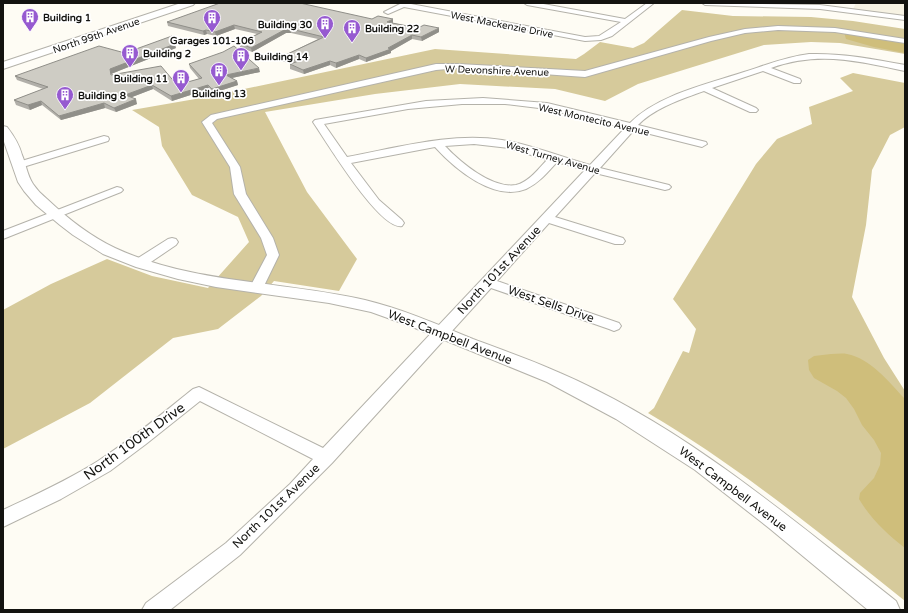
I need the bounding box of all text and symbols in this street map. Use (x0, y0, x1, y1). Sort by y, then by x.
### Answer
building icon: Building 1 (20, 7, 40, 32)
building icon: Garages 101-106 (202, 8, 222, 33)
street label: West Mackenzie Drive (449, 9, 555, 41)
place label: Building 1 (43, 12, 91, 24)
building icon: Building 30 (315, 14, 335, 39)
street label: North 99th Avenue (51, 15, 142, 56)
building icon: Building 22 (342, 18, 362, 43)
place label: Building 30 (258, 19, 313, 31)
place label: Building 22 (365, 23, 419, 35)
place label: Garages 101-106 (170, 35, 255, 47)
building icon: Building 2 (120, 43, 140, 68)
building icon: Building 14 (231, 46, 251, 71)
place label: Building 2 (143, 48, 191, 60)
place label: Building 14 (254, 51, 309, 63)
building icon: Building 13 (209, 61, 229, 86)
street label: W Devonshire Avenue (445, 63, 550, 79)
building icon: Building 11 (171, 68, 191, 93)
place label: Building 11 (114, 73, 168, 85)
building icon: Building 8 (55, 85, 75, 110)
place label: Building 13 (192, 88, 246, 100)
place label: Building 8 (78, 90, 127, 102)
street label: West Montecito Avenue (537, 101, 651, 139)
street label: West Turney Avenue (504, 139, 602, 177)
street label: North 101st Avenue (455, 223, 544, 317)
street label: West Sells Drive (506, 283, 596, 325)
street label: West Campbell Avenue (386, 307, 514, 367)
street label: North 100th Drive (80, 399, 188, 484)
street label: West Campbell Avenue (676, 444, 790, 534)
street label: North 101st Avenue (230, 461, 322, 551)

